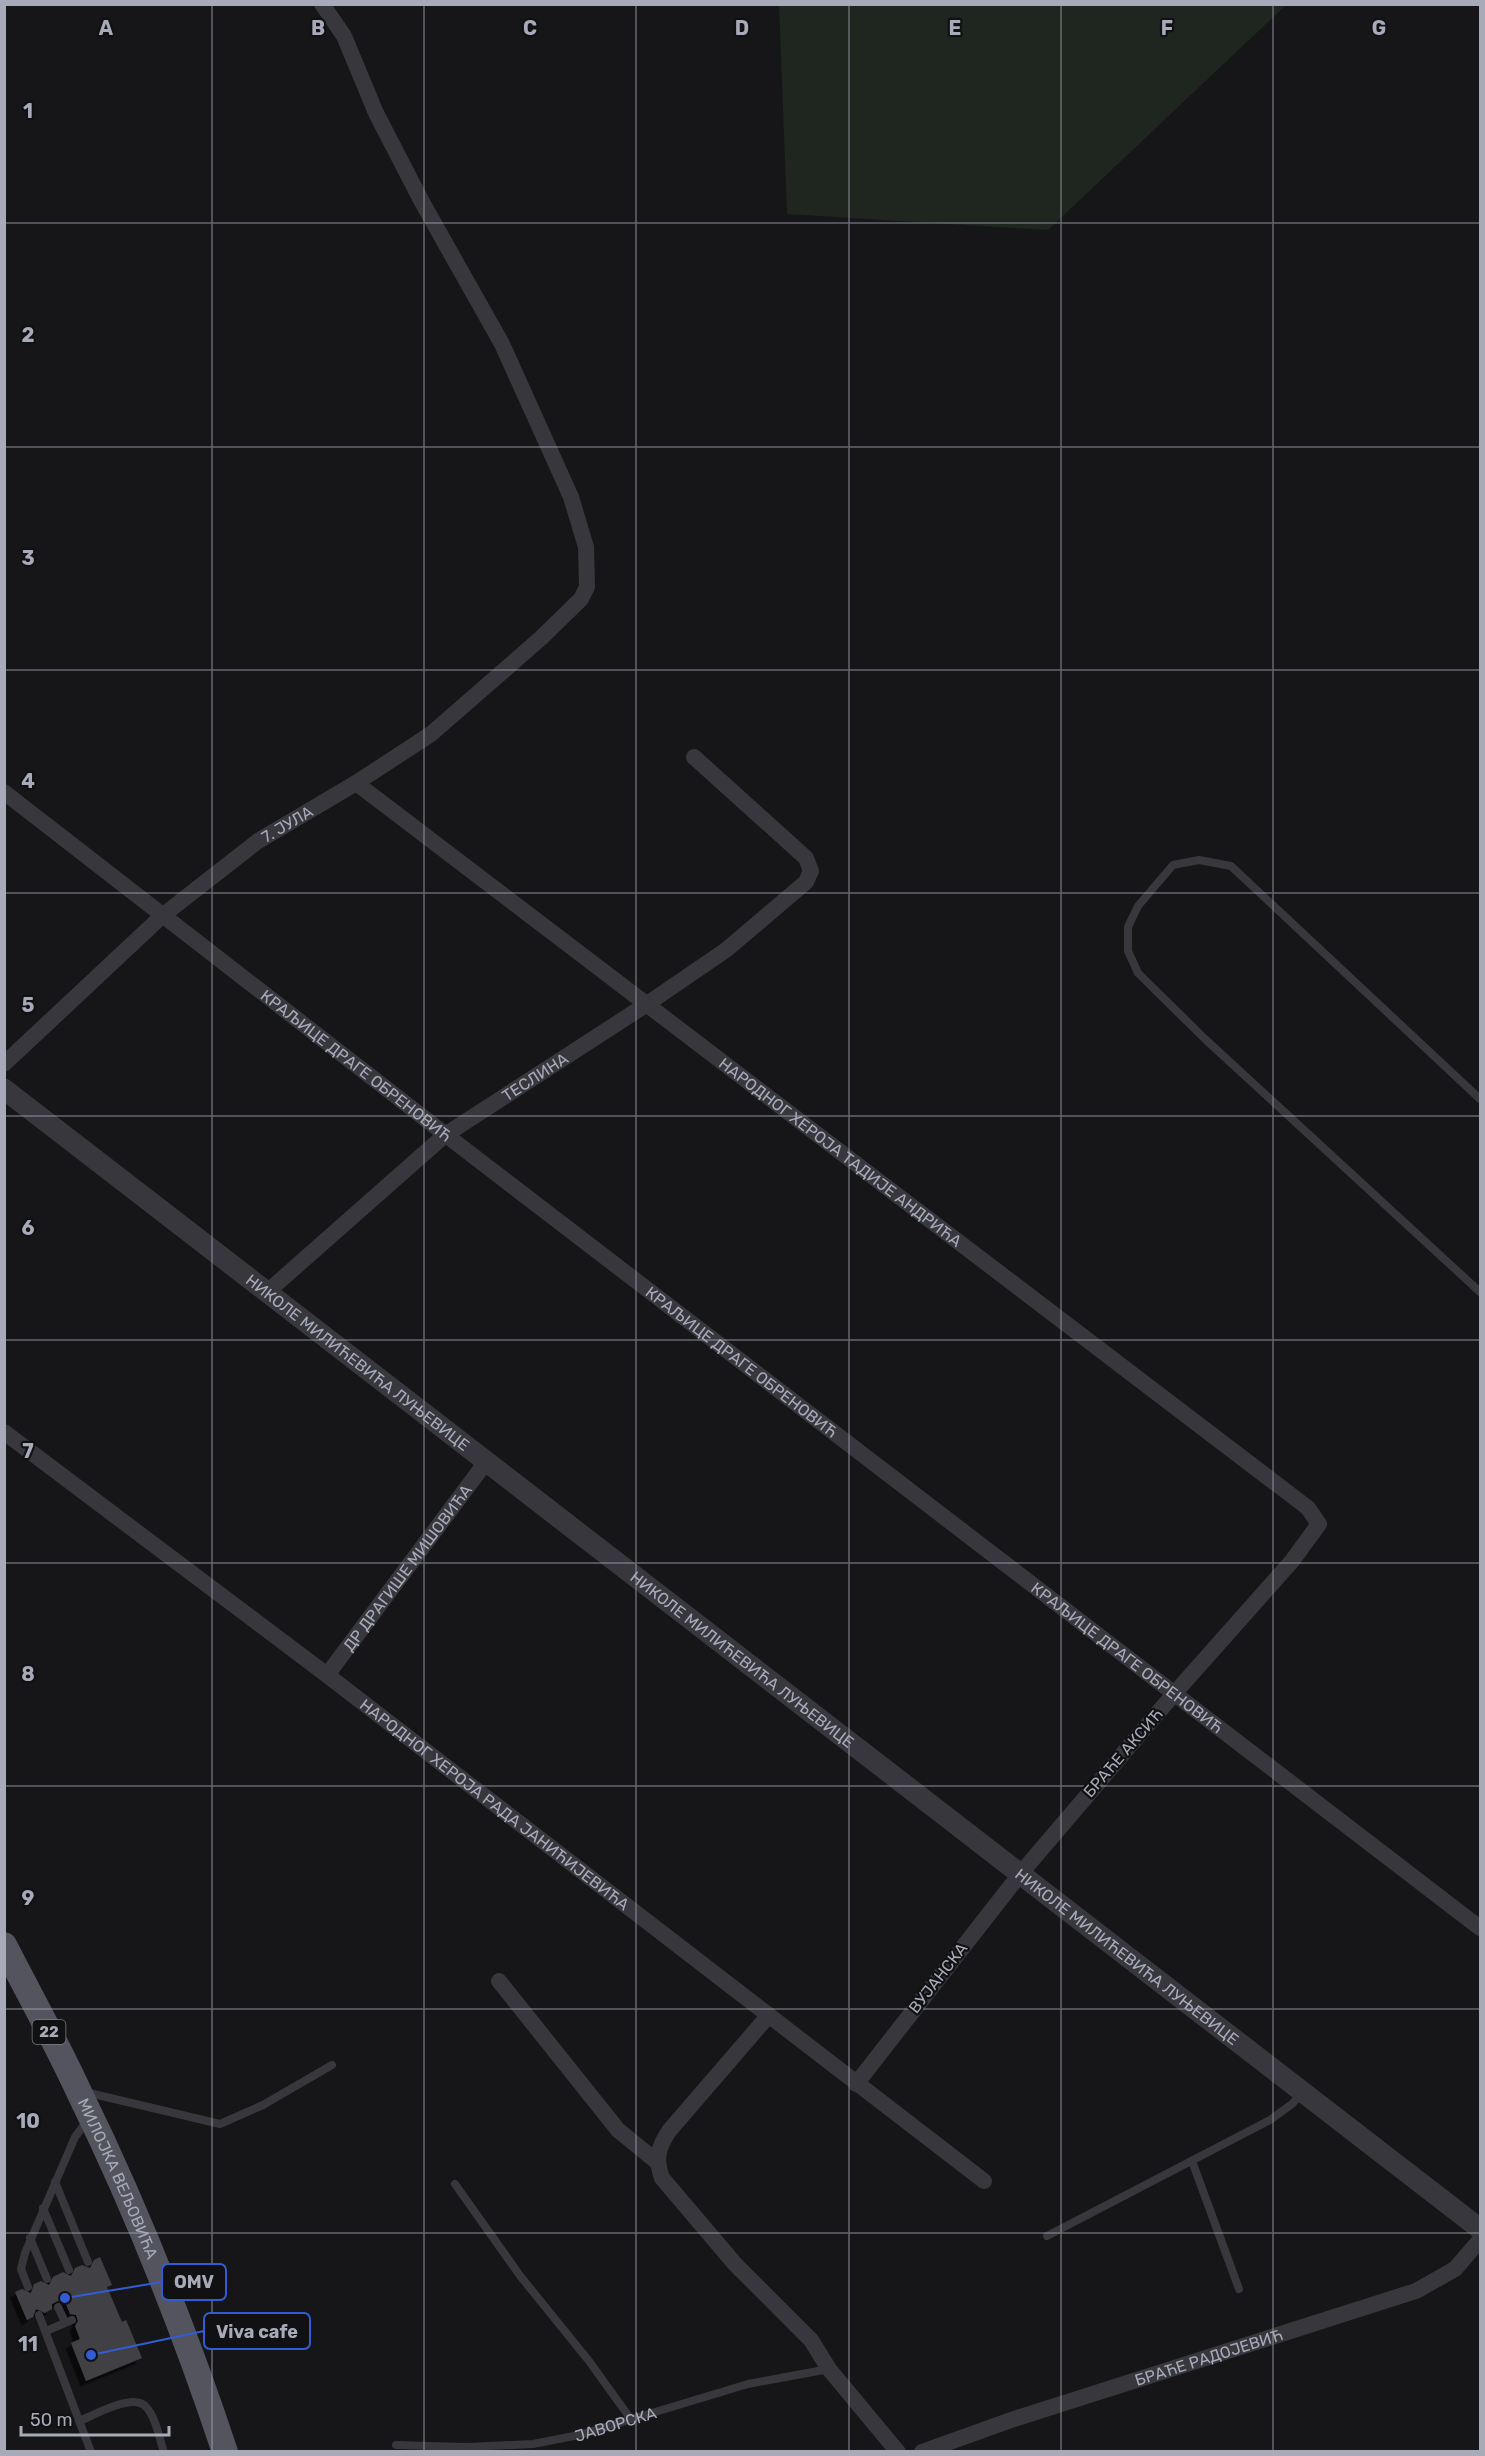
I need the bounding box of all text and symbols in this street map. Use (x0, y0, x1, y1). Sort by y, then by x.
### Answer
text: A (99, 16, 114, 40)
text: B (311, 16, 325, 40)
text: C (523, 16, 537, 40)
text: D (735, 16, 749, 40)
text: E (949, 16, 961, 40)
text: F (1161, 16, 1173, 40)
text: G (1372, 16, 1386, 40)
text: 1 (23, 99, 33, 123)
text: 2 (22, 323, 35, 347)
text: 3 (21, 546, 35, 570)
text: 4 (21, 769, 35, 793)
street label: 7. ЈУЛА (258, 801, 316, 846)
street label: КРАЉИЦЕ ДРАГЕ ОБРЕНОВИЋ (257, 985, 456, 1145)
text: 5 (22, 993, 35, 1017)
street label: ТЕСЛИНА (498, 1048, 572, 1105)
street label: НАРОДНОГ ХЕРОЈА ТАДИЈЕ АНДРИЋА (715, 1054, 966, 1251)
text: 6 (21, 1216, 35, 1240)
street label: НИКОЛЕ МИЛИЋЕВИЋА ЛУЊЕВИЦЕ (242, 1270, 473, 1454)
street label: КРАЉИЦЕ ДРАГЕ ОБРЕНОВИЋ (642, 1282, 841, 1441)
text: 7 (22, 1439, 34, 1463)
street label: ДР ДРАГИШЕ МИШОВИЋА (339, 1480, 476, 1655)
street label: НИКОЛЕ МИЛИЋЕВИЋА ЛУЊЕВИЦЕ (627, 1567, 858, 1752)
street label: КРАЉИЦЕ ДРАГЕ ОБРЕНОВИЋ (1028, 1578, 1227, 1737)
text: 8 (21, 1662, 35, 1686)
street label: НАРОДНОГ ХЕРОЈА РАДА ЈАНИЋИЈЕВИЋА (356, 1695, 633, 1914)
street label: БРАЋЕ АКСИЋ (1079, 1705, 1167, 1801)
street label: НИКОЛЕ МИЛИЋЕВИЋА ЛУЊЕВИЦЕ (1012, 1864, 1243, 2049)
text: 9 (22, 1886, 35, 1910)
street label: ВУЈАНСКА (905, 1939, 972, 2017)
road number: 22 (32, 2020, 66, 2044)
street label: МИЛОЈКА ВЕЉОВИЋА (74, 2095, 162, 2262)
text: 10 (16, 2109, 40, 2133)
callout: OMV (162, 2264, 226, 2300)
text: OMV (174, 2271, 215, 2293)
callout: Viva cafe (204, 2313, 310, 2349)
text: Viva cafe (216, 2321, 298, 2343)
street label: БРАЋЕ РАДОЈЕВИЋ (1132, 2325, 1285, 2389)
text: 11 (18, 2332, 38, 2356)
scale bar (21, 2399, 170, 2437)
street label: ЈАВОРСКА (572, 2403, 659, 2445)
text: 50 m (30, 2409, 73, 2431)

